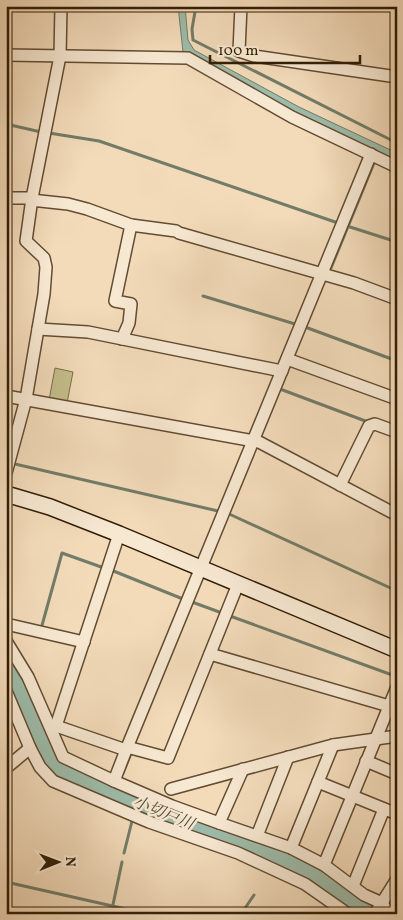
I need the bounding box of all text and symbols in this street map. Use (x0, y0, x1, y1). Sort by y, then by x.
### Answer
scale bar (210, 32, 360, 64)
text: 100 m (218, 41, 258, 62)
water label: 小切戸川 (129, 792, 199, 837)
north arrow (32, 838, 82, 888)
text: N (60, 857, 79, 867)

